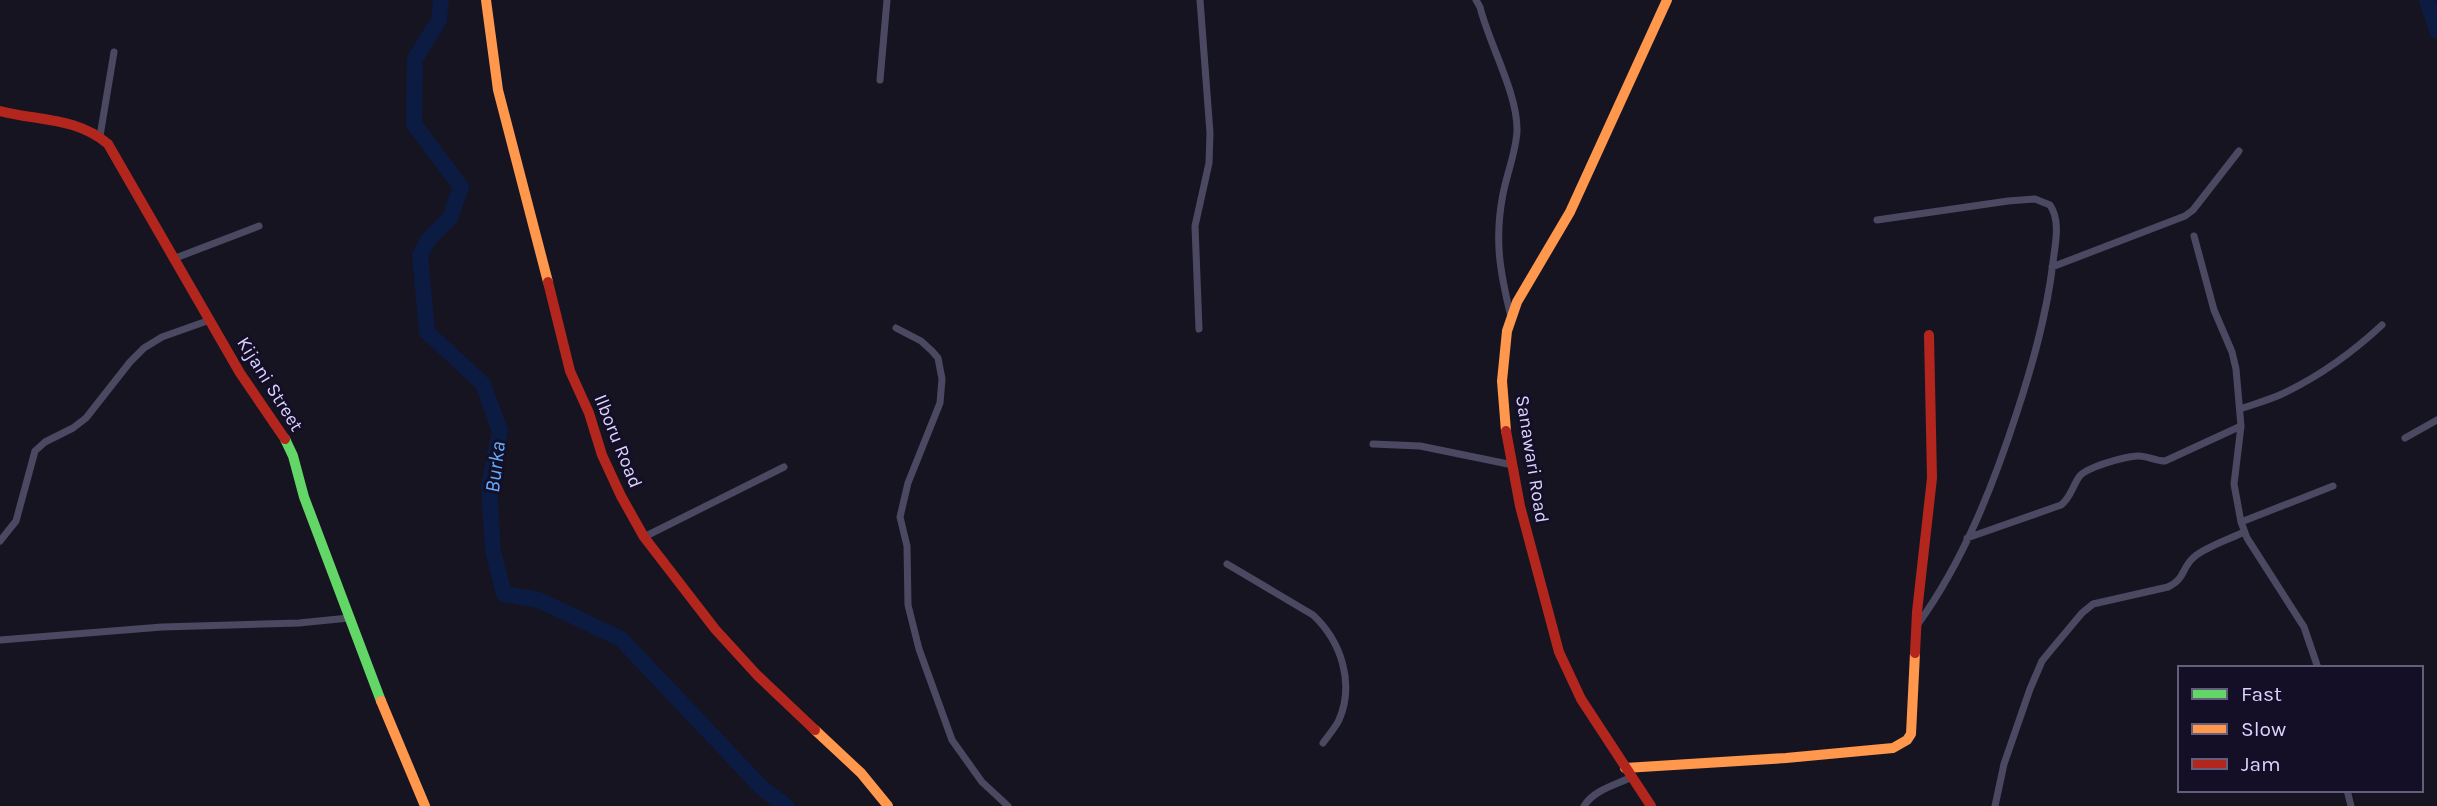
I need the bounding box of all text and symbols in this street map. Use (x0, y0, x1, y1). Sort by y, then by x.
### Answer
street label: Kijani Street (232, 333, 308, 435)
street label: Ilboru Road (589, 391, 647, 491)
street label: Sanawari Road (1511, 394, 1553, 524)
water label: Burka (480, 440, 510, 494)
legend (2178, 666, 2423, 792)
text: Fast (2241, 682, 2282, 706)
text: Slow (2241, 717, 2286, 741)
text: Jam (2241, 752, 2281, 776)

